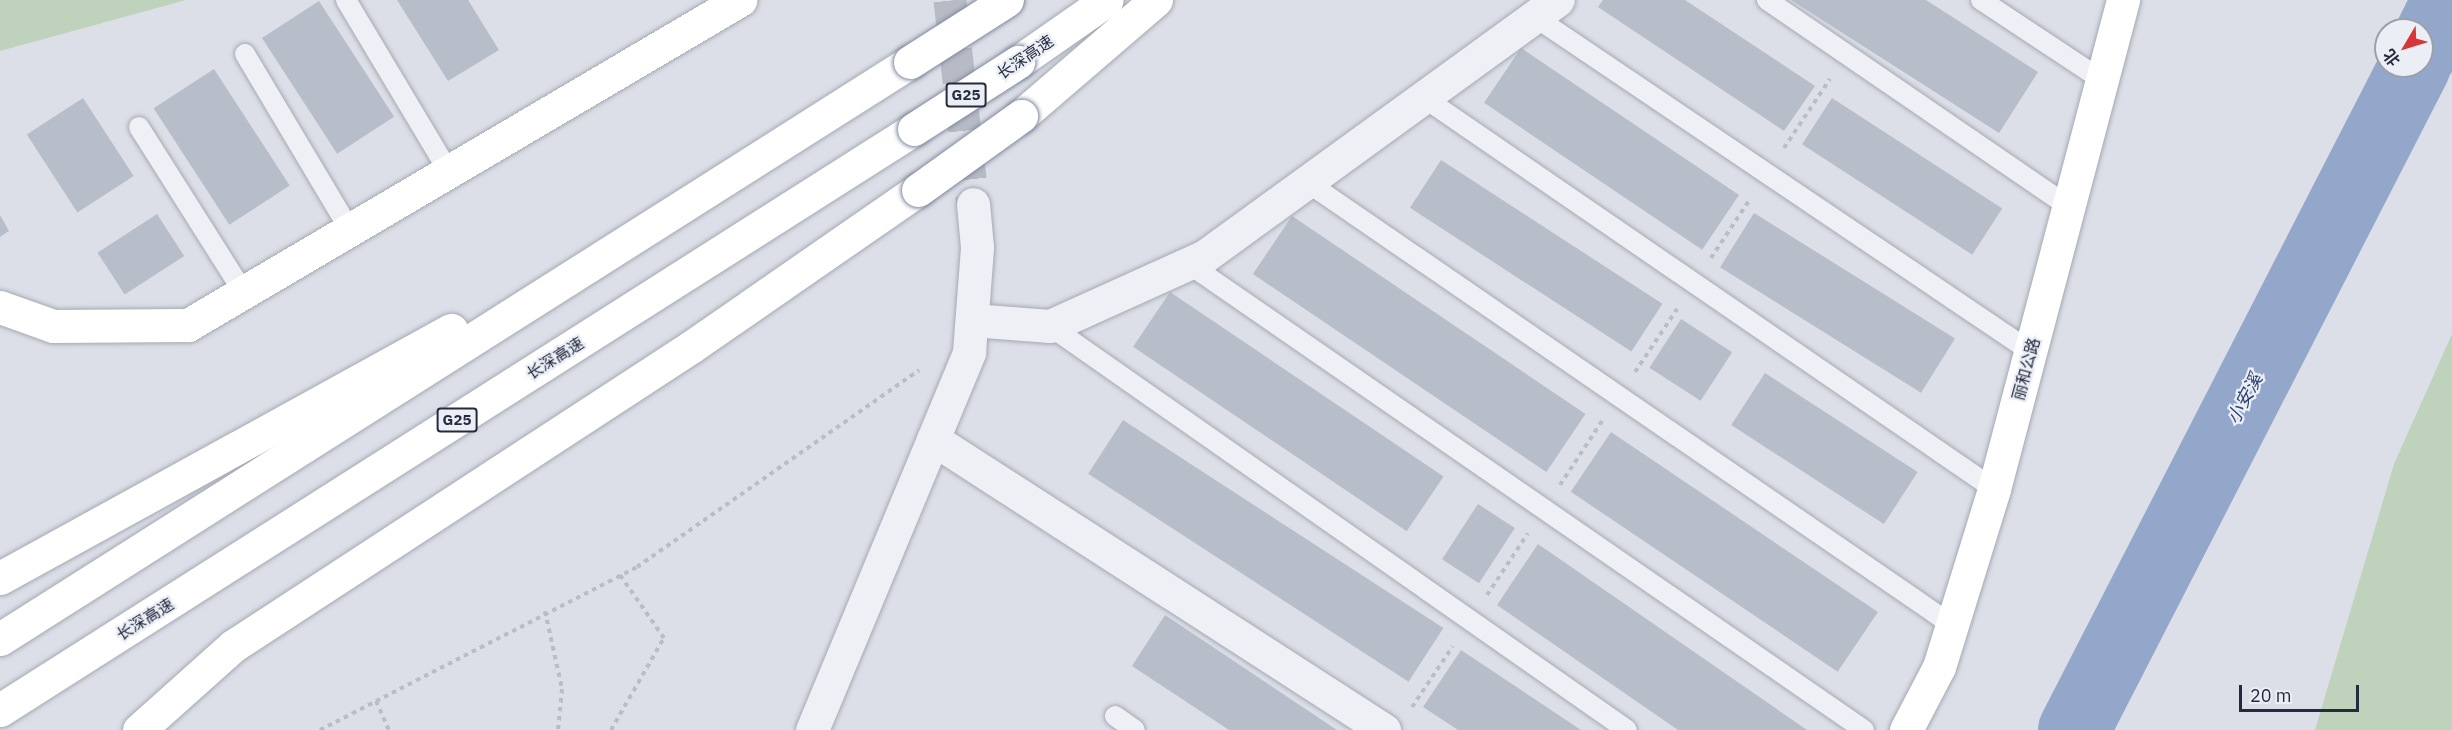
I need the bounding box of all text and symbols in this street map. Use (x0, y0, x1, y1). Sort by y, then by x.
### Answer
north arrow (2374, 18, 2434, 78)
street label: 长深高速 (993, 31, 1057, 83)
text: 北 (2379, 45, 2404, 70)
road number: G25 (945, 83, 987, 107)
street label: 长深高速 (523, 333, 587, 383)
street label: 丽和公路 (2008, 336, 2044, 402)
water label: 小安溪 (2223, 370, 2267, 428)
road number: G25 (436, 408, 478, 432)
street label: 长深高速 (113, 594, 177, 644)
scale bar (2242, 673, 2362, 711)
text: 20 m (2250, 684, 2292, 707)

